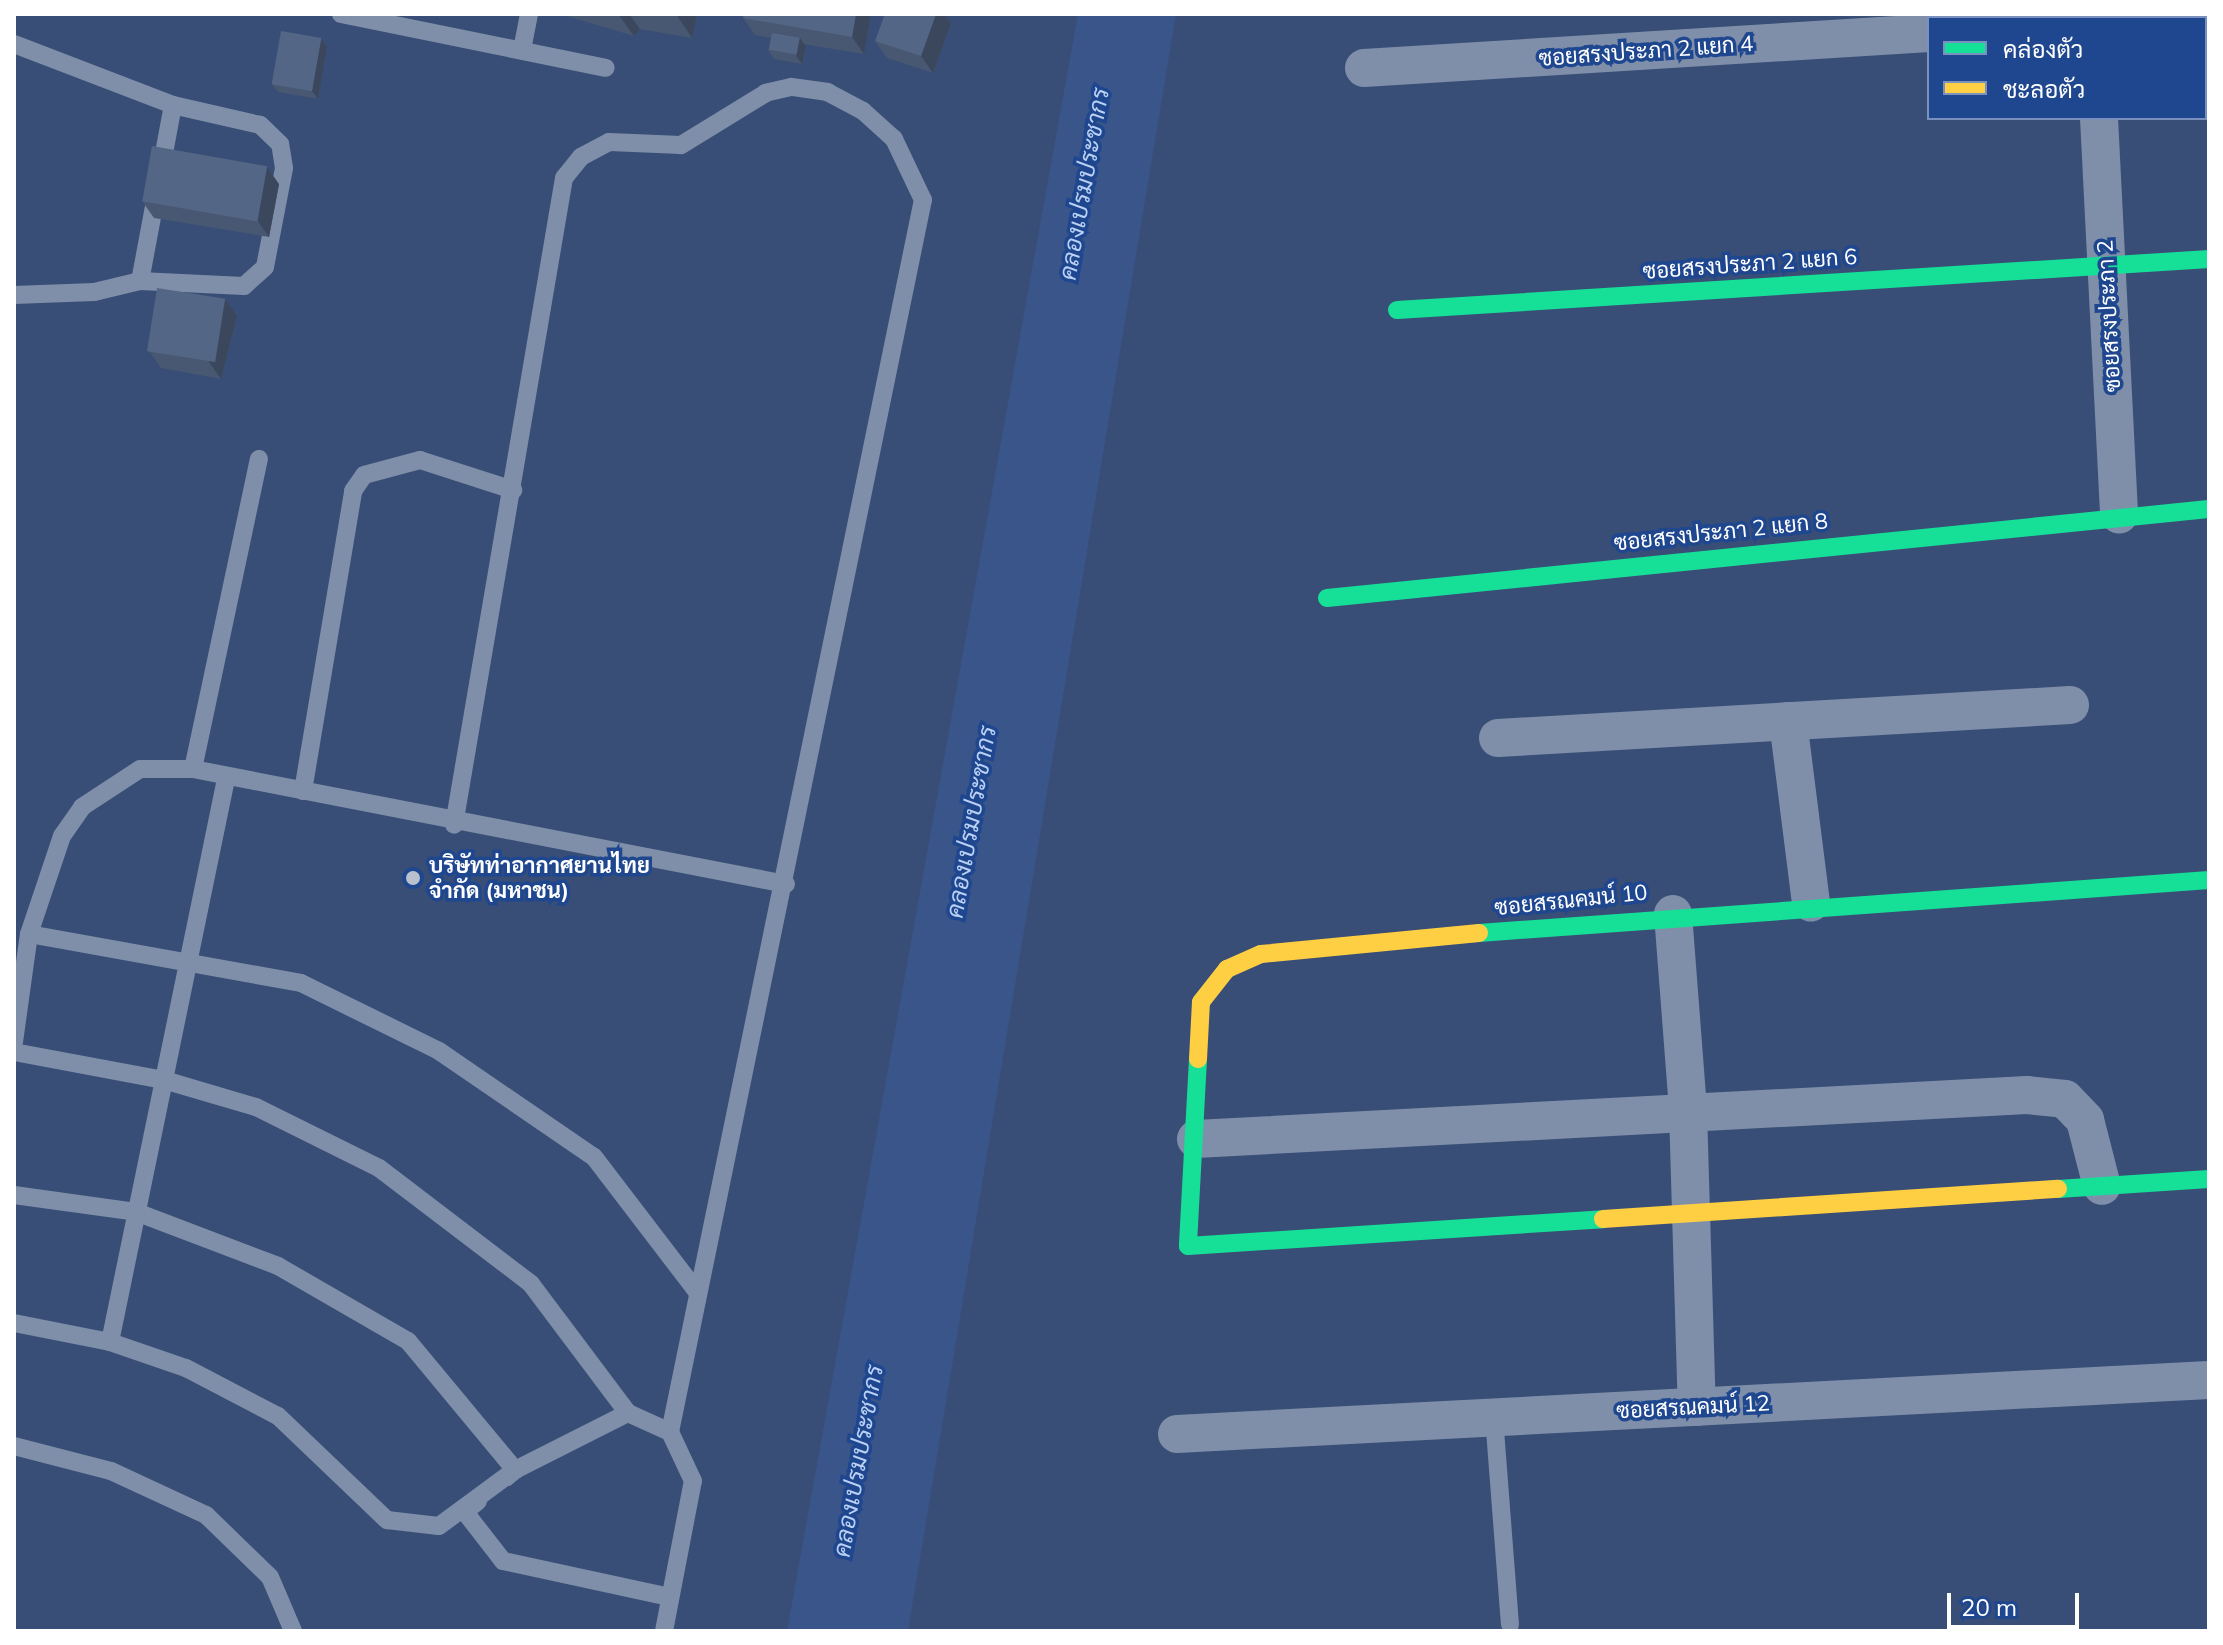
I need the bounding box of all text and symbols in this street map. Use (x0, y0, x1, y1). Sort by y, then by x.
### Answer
legend (1927, 16, 2207, 120)
street label: ซอยสรงประภา 2 แยก 4 (1538, 30, 1754, 72)
text: คล่องตัว (2003, 34, 2083, 64)
text: ชะลอตัว (2003, 74, 2085, 104)
water label: คลองเปรมประชากร (1053, 86, 1115, 282)
street label: ซอยสรงประภา 2 (2092, 239, 2126, 393)
street label: ซอยสรงประภา 2 แยก 6 (1642, 243, 1858, 285)
street label: ซอยสรงประภา 2 แยก 8 (1613, 508, 1829, 556)
water label: คลองเปรมประชากร (940, 724, 1002, 920)
place label: บริษัทท่าอากาศยานไทย จำกัด (มหาชน) (429, 852, 650, 904)
marker: บริษัทท่าอากาศยานไทย จำกัด (มหาชน) (404, 869, 422, 887)
street label: ซอยสรณคมน์ 10 (1493, 879, 1649, 921)
water label: คลองเปรมประชากร (827, 1363, 889, 1559)
street label: ซอยสรณคมน์ 12 (1616, 1390, 1770, 1424)
scale bar (1951, 1577, 2083, 1627)
text: 20 m (1961, 1592, 2017, 1622)

